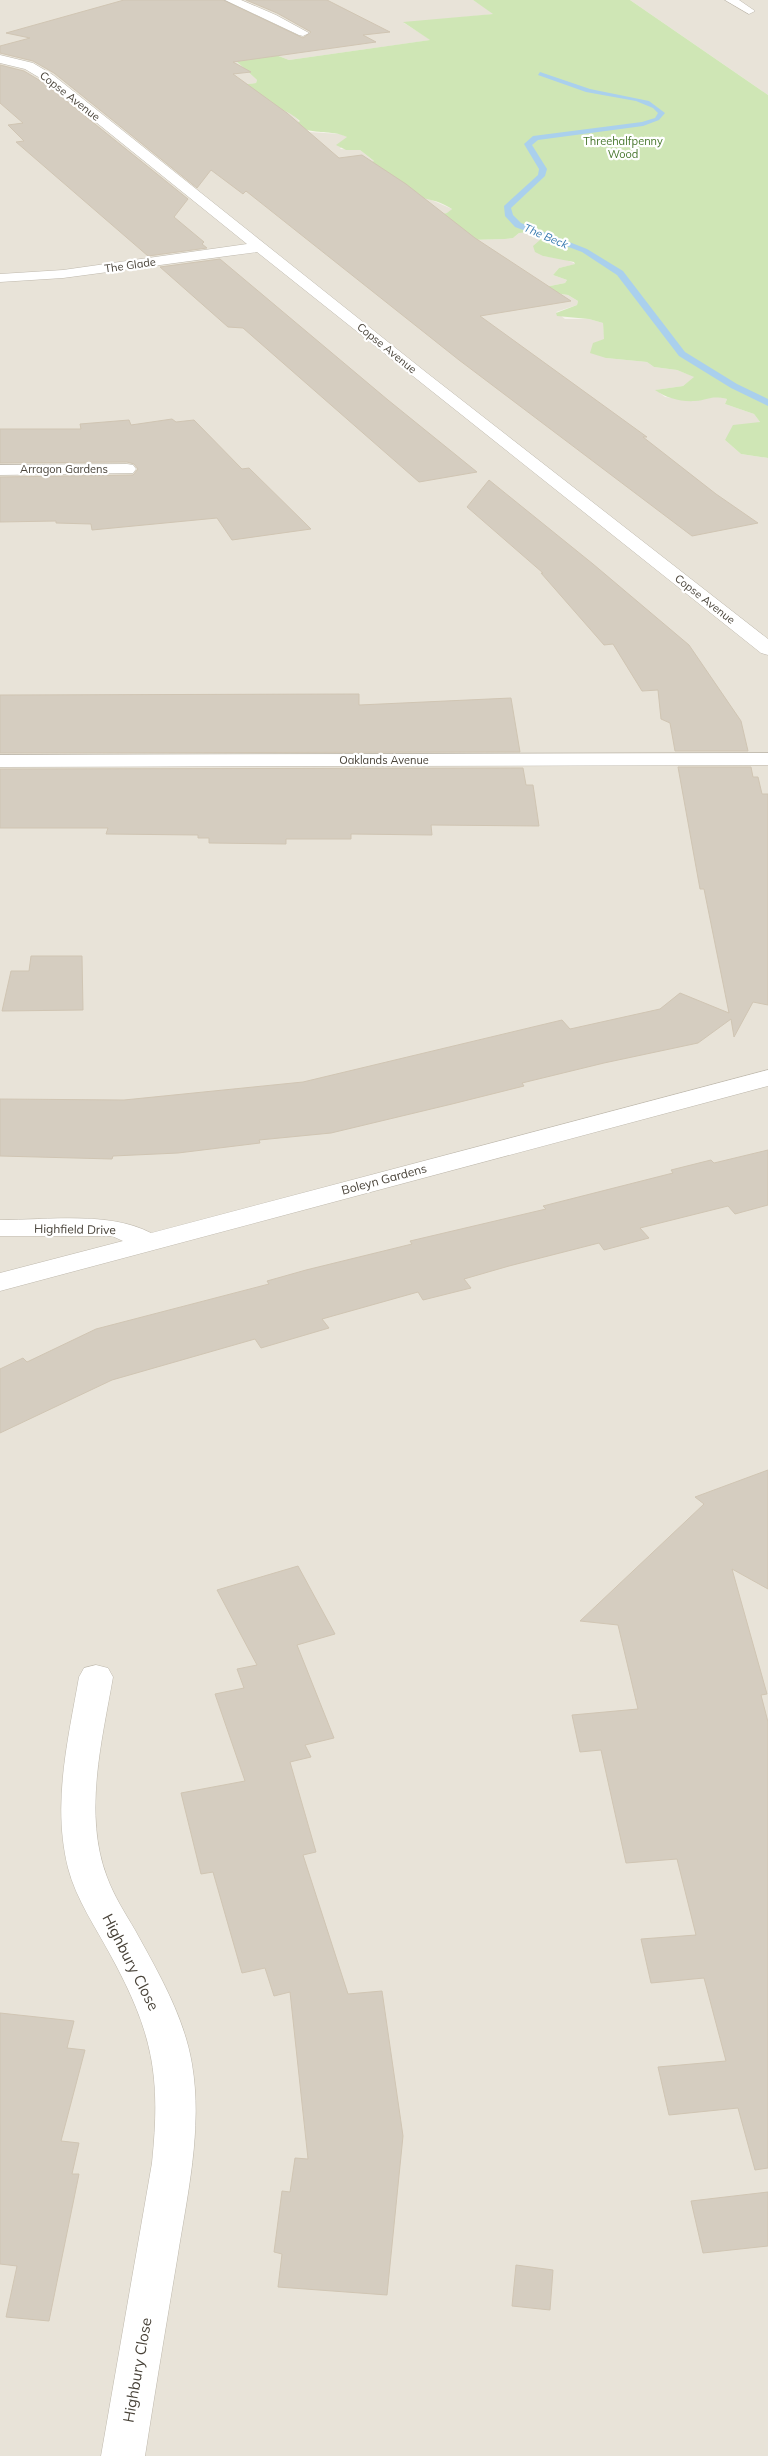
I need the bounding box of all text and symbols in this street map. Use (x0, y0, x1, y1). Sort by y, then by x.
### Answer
street label: Copse Avenue (37, 68, 103, 124)
park label: Threehalfpenny Wood (583, 134, 663, 161)
water label: The Beck (522, 220, 570, 252)
street label: The Glade (103, 254, 157, 276)
street label: Copse Avenue (354, 320, 420, 376)
street label: Arragon Gardens (20, 462, 108, 476)
street label: Copse Avenue (672, 571, 738, 627)
street label: Oaklands Avenue (339, 753, 429, 767)
street label: Boleyn Gardens (340, 1160, 428, 1198)
street label: Highfield Drive (34, 1221, 116, 1237)
street label: Highbury Close (98, 1910, 164, 2014)
street label: Highbury Close (118, 2316, 156, 2424)

